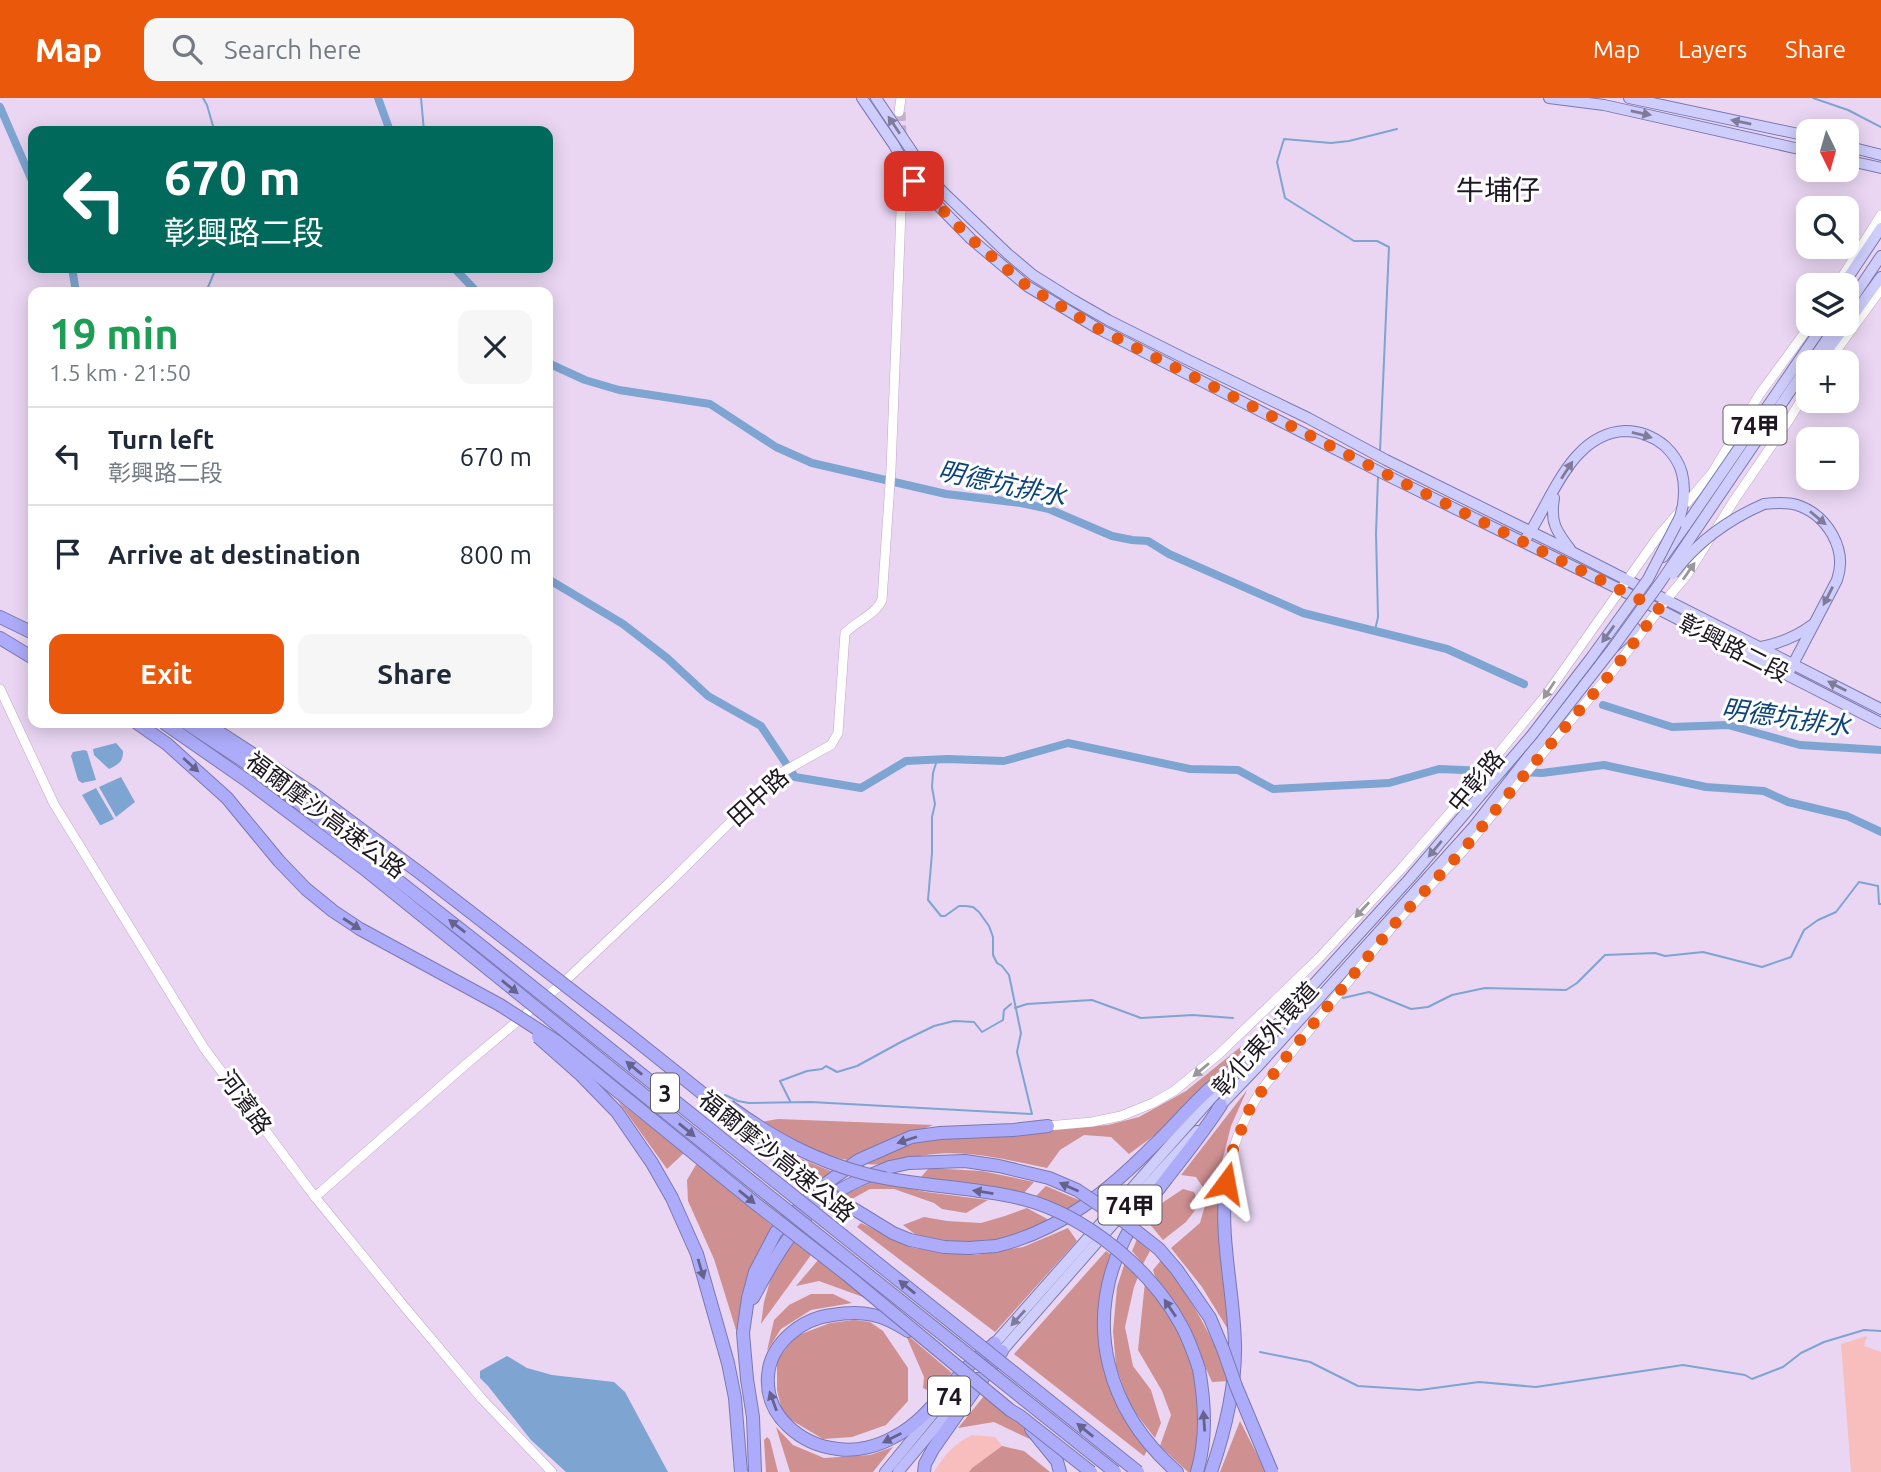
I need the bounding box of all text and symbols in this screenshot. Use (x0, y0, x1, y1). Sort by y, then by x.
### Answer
search box (144, 18, 634, 81)
icon: search (168, 30, 206, 68)
text: Map (35, 31, 102, 68)
text: Search here (224, 35, 362, 64)
text: Map (1593, 36, 1640, 63)
text: Layers (1678, 36, 1747, 63)
text: Share (1785, 36, 1846, 63)
one-way arrow (1630, 107, 1652, 118)
one-way arrow (887, 116, 901, 134)
one-way arrow (1730, 116, 1752, 127)
north arrow (1796, 119, 1858, 182)
map controls (1796, 119, 1859, 490)
text: 670 m (164, 149, 301, 204)
pin (884, 151, 944, 211)
icon: left (49, 154, 140, 245)
icon: arrive (895, 162, 933, 200)
district label: 牛埔仔 (1456, 174, 1540, 205)
button: search (1796, 196, 1859, 259)
text: 彰興路二段 (164, 214, 324, 250)
button: layers (1796, 273, 1859, 336)
text: 19 min (49, 310, 179, 357)
button: close (458, 310, 532, 384)
button: + (1796, 350, 1859, 413)
text: 1.5 km · 21:50 (49, 360, 191, 385)
road number: 74甲 (1724, 406, 1786, 444)
text: Turn left (108, 425, 214, 454)
button: − (1796, 427, 1859, 490)
one-way arrow (1632, 430, 1653, 440)
icon: left (49, 437, 87, 475)
text: 670 m (460, 442, 532, 471)
water label: 明德坑排水 (935, 455, 1070, 511)
text: 彰興路二段 (108, 460, 223, 485)
one-way arrow (1561, 460, 1574, 480)
one-way arrow (1809, 510, 1827, 526)
icon: arrive (49, 535, 87, 573)
text: Arrive at destination (108, 540, 361, 569)
text: 800 m (460, 540, 532, 569)
one-way arrow (1682, 562, 1696, 580)
one-way arrow (1822, 587, 1834, 606)
street label: 彰興路二段 (1674, 609, 1794, 687)
one-way arrow (1601, 625, 1615, 643)
button: Exit (49, 634, 284, 714)
button: Share (298, 634, 532, 714)
one-way arrow (1542, 681, 1556, 699)
one-way arrow (1827, 681, 1847, 692)
water label: 明德坑排水 (1720, 694, 1853, 741)
street label: 中彰路 (1443, 745, 1509, 817)
street label: 福爾摩沙高速公路 (241, 746, 411, 884)
one-way arrow (182, 757, 200, 773)
street label: 田中路 (722, 763, 794, 831)
one-way arrow (1427, 840, 1442, 858)
one-way arrow (1354, 901, 1370, 918)
one-way arrow (342, 917, 362, 930)
one-way arrow (448, 918, 466, 933)
street label: 彰化東外環道 (1207, 976, 1323, 1102)
one-way arrow (501, 979, 519, 993)
one-way arrow (626, 1061, 643, 1076)
one-way arrow (1192, 1062, 1210, 1078)
street label: 河濱路 (213, 1065, 277, 1139)
road number: 3 (651, 1074, 679, 1112)
street label: 福爾摩沙高速公路 (694, 1085, 860, 1227)
one-way arrow (678, 1122, 695, 1137)
one-way arrow (896, 1135, 917, 1145)
position arrow (1189, 1146, 1263, 1220)
one-way arrow (1059, 1181, 1079, 1193)
one-way arrow (972, 1186, 994, 1197)
road number: 74甲 (1098, 1186, 1162, 1224)
one-way arrow (738, 1189, 756, 1204)
one-way arrow (697, 1259, 707, 1280)
one-way arrow (898, 1281, 916, 1295)
one-way arrow (1163, 1299, 1177, 1317)
one-way arrow (1011, 1309, 1026, 1326)
road number: 74 (928, 1376, 970, 1415)
one-way arrow (767, 1391, 778, 1412)
one-way arrow (1198, 1410, 1209, 1432)
one-way arrow (1076, 1422, 1094, 1437)
one-way arrow (881, 1431, 901, 1443)

